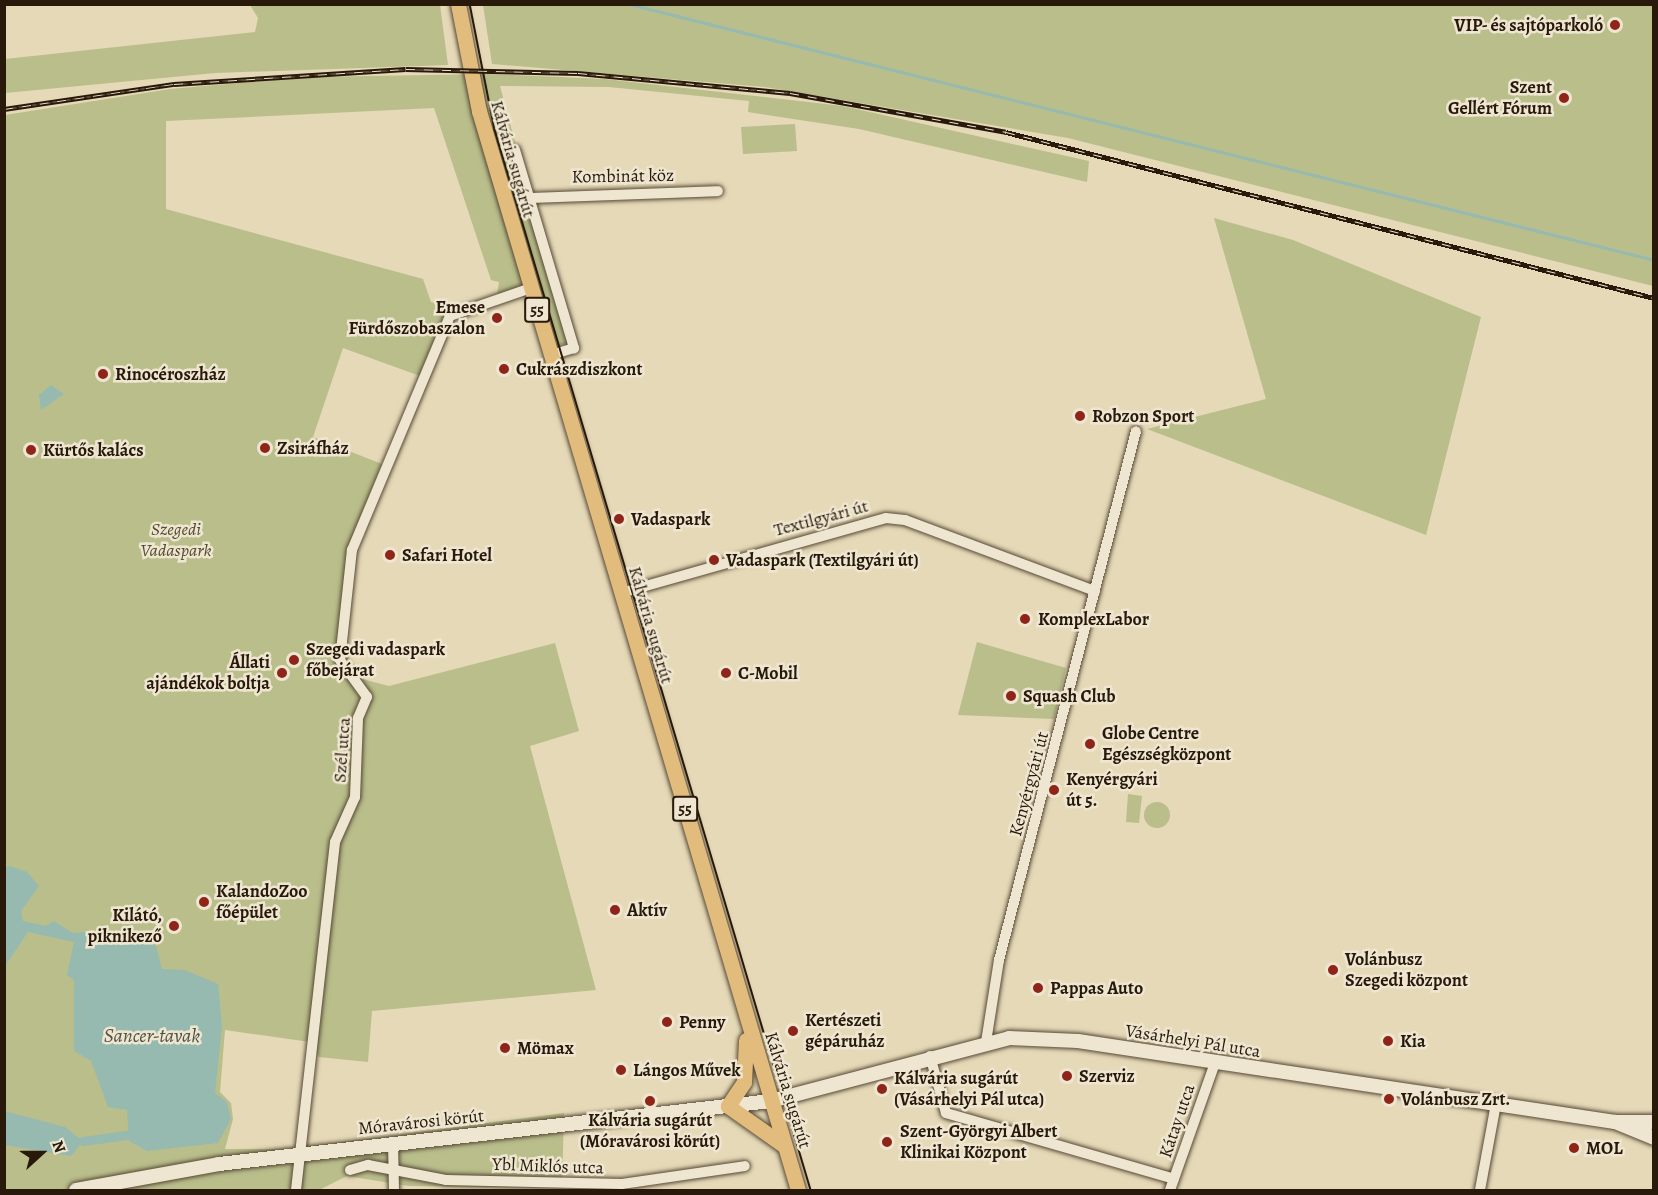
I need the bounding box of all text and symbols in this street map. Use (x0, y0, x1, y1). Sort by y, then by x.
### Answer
place label: VIP- és sajtóparkoló (1454, 14, 1603, 36)
marker: VIP- és sajtóparkoló (1608, 18, 1622, 32)
place label: Szent Gellért Fórum (1448, 77, 1552, 119)
marker: Szent Gellért Fórum (1557, 91, 1571, 105)
street label: Kálvária sugárút (486, 98, 540, 220)
street label: Kombinát köz (572, 164, 674, 188)
place label: Emese Fürdőszobaszalon (348, 297, 485, 340)
road number: 55 (524, 297, 550, 323)
marker: Emese Fürdőszobaszalon (490, 311, 504, 325)
place label: Cukrászdiszkont (516, 358, 642, 380)
marker: Cukrászdiszkont (497, 362, 511, 376)
place label: Rinocéroszház (115, 363, 226, 385)
marker: Rinocéroszház (96, 367, 110, 381)
place label: Robzon Sport (1092, 405, 1194, 427)
marker: Robzon Sport (1073, 409, 1087, 423)
place label: Zsiráfház (277, 437, 349, 459)
place label: Kürtős kalács (43, 439, 144, 461)
marker: Zsiráfház (258, 441, 272, 455)
marker: Kürtős kalács (24, 443, 38, 457)
street label: Textilgyári út (771, 495, 871, 541)
place label: Vadaspark (631, 508, 710, 530)
marker: Vadaspark (612, 512, 626, 526)
park label: Szegedi Vadaspark (140, 519, 212, 562)
place label: Safari Hotel (402, 544, 492, 566)
marker: Safari Hotel (383, 548, 397, 562)
place label: Vadaspark (Textilgyári út) (726, 549, 919, 571)
marker: Vadaspark (Textilgyári út) (707, 553, 721, 567)
street label: Kálvária sugárút (624, 564, 678, 686)
place label: KomplexLabor (1038, 608, 1149, 630)
marker: KomplexLabor (1016, 610, 1034, 628)
place label: Szegedi vadaspark főbejárat (306, 639, 445, 682)
place label: Állati ajándékok boltja (146, 652, 270, 694)
marker: Szegedi vadaspark főbejárat (287, 653, 301, 667)
place label: C-Mobil (738, 662, 798, 684)
marker: Állati ajándékok boltja (275, 666, 289, 680)
marker: C-Mobil (719, 666, 733, 680)
place label: Squash Club (1023, 685, 1115, 707)
marker: Squash Club (1004, 689, 1018, 703)
street label: Szél utca (329, 717, 355, 783)
place label: Globe Centre Egészségközpont (1102, 723, 1231, 766)
street label: Kenyérgyári út (1005, 729, 1053, 839)
marker: Globe Centre Egészségközpont (1083, 737, 1097, 751)
place label: Kenyérgyári út 5. (1066, 769, 1158, 812)
marker: Kenyérgyári út 5. (1047, 783, 1061, 797)
road number: 55 (672, 796, 698, 822)
place label: KalandoZoo főépület (216, 881, 308, 924)
marker: KalandoZoo főépület (197, 895, 211, 909)
place label: Aktív (627, 899, 667, 921)
marker: Aktív (608, 903, 622, 917)
place label: Kilátó, piknikező (88, 905, 162, 948)
marker: Kilátó, piknikező (167, 919, 181, 933)
place label: Volánbusz Szegedi központ (1345, 949, 1468, 992)
marker: Volánbusz Szegedi központ (1326, 963, 1340, 977)
place label: Pappas Auto (1050, 977, 1143, 999)
marker: Pappas Auto (1031, 981, 1045, 995)
place label: Kertészeti gépáruház (805, 1010, 885, 1052)
place label: Penny (679, 1011, 725, 1033)
marker: Penny (660, 1015, 674, 1029)
street label: Vásárhelyi Pál utca (1124, 1020, 1262, 1062)
water label: Sancer-tavak (104, 1023, 200, 1047)
marker: Kertészeti gépáruház (786, 1024, 800, 1038)
street label: Kálvária sugárút (760, 1029, 816, 1151)
place label: Kia (1400, 1030, 1426, 1052)
marker: Kia (1381, 1034, 1395, 1048)
place label: Mömax (517, 1037, 574, 1059)
marker: Mömax (498, 1041, 512, 1055)
place label: Lángos Művek (633, 1059, 741, 1081)
marker: Lángos Művek (614, 1063, 628, 1077)
place label: Szerviz (1079, 1065, 1135, 1087)
place label: Kálvária sugárút (Vásárhelyi Pál utca) (894, 1068, 1044, 1110)
marker: Szerviz (1060, 1069, 1074, 1083)
street label: Kátay utca (1154, 1081, 1200, 1161)
marker: Kálvária sugárút (Vásárhelyi Pál utca) (875, 1082, 889, 1096)
place label: Volánbusz Zrt. (1401, 1088, 1510, 1110)
marker: Volánbusz Zrt. (1382, 1092, 1396, 1106)
marker: Kálvária sugárút (Móravárosi körút) (643, 1094, 657, 1108)
street label: Móravárosi körút (357, 1105, 485, 1139)
place label: Kálvária sugárút (Móravárosi körút) (580, 1110, 720, 1152)
place label: Szent-Györgyi Albert Klinikai Központ (900, 1121, 1057, 1164)
north arrow (12, 1123, 72, 1183)
marker: Szent-Györgyi Albert Klinikai Központ (878, 1133, 896, 1151)
text: N (46, 1137, 71, 1156)
place label: MOL (1586, 1137, 1623, 1159)
marker: MOL (1567, 1141, 1581, 1155)
street label: Ybl Miklós utca (492, 1153, 604, 1179)

